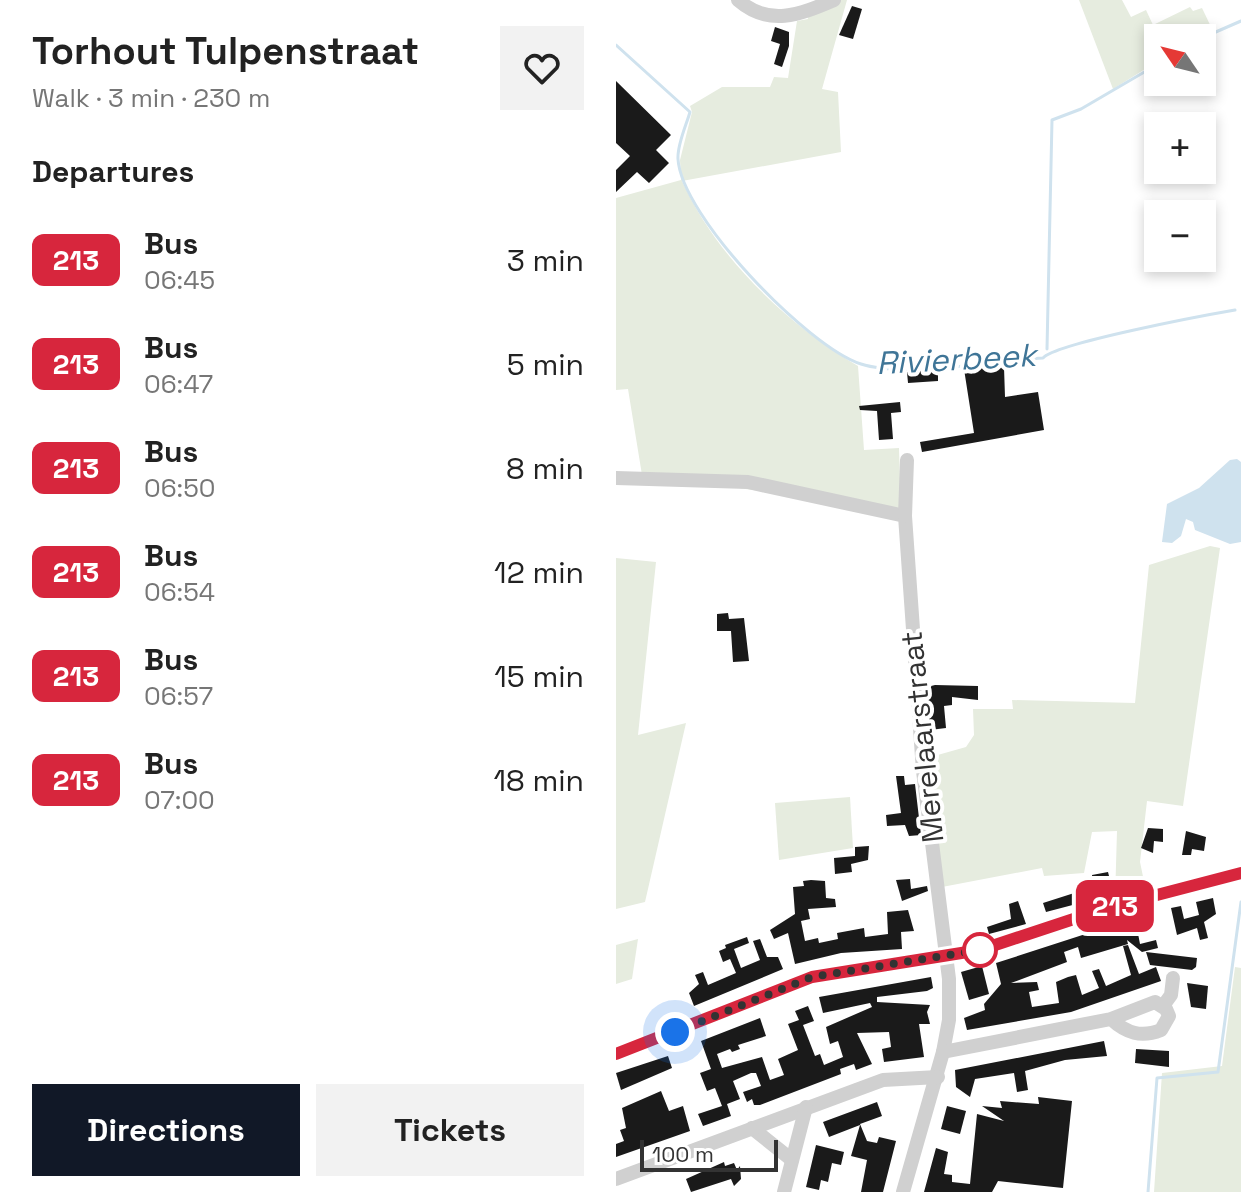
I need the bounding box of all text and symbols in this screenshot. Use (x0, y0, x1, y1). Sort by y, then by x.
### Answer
north arrow (1144, 24, 1216, 96)
map controls (1144, 24, 1216, 272)
button: heart (500, 26, 584, 110)
text: Torhout Tulpenstraat (32, 27, 419, 75)
text: Walk · 3 min · 230 m (32, 81, 270, 115)
button: + (1144, 112, 1216, 184)
text: Departures (32, 152, 194, 191)
button: − (1144, 200, 1216, 272)
text: Bus (144, 224, 198, 263)
text: 3 min (507, 241, 584, 280)
text: 213 (53, 242, 99, 278)
text: 06:45 (144, 263, 215, 297)
text: Bus (144, 328, 198, 367)
water label: Rivierbeek (875, 335, 1041, 383)
text: 5 min (507, 345, 584, 384)
text: 213 (53, 346, 99, 382)
text: 06:47 (144, 367, 213, 401)
text: Bus (144, 432, 198, 471)
text: 8 min (506, 449, 584, 488)
text: 213 (53, 450, 99, 486)
text: 06:50 (144, 471, 215, 505)
text: Bus (144, 536, 198, 575)
text: 12 min (494, 553, 584, 592)
text: 213 (53, 554, 99, 590)
text: 06:54 (144, 575, 215, 609)
street label: Merelaarstraat (891, 629, 953, 845)
text: Bus (144, 640, 198, 679)
text: 15 min (494, 657, 584, 696)
text: 213 (53, 658, 99, 694)
text: 06:57 (144, 679, 213, 713)
text: Bus (144, 744, 198, 783)
text: 18 min (494, 761, 584, 800)
text: 213 (53, 762, 99, 798)
text: 07:00 (144, 783, 215, 817)
line badge: 213 (1069, 880, 1161, 932)
text: 213 (1092, 888, 1138, 924)
unlabelled marker (963, 933, 997, 967)
your location (655, 1012, 695, 1052)
button: Directions (32, 1084, 300, 1176)
button: Tickets (316, 1084, 584, 1176)
scale bar (640, 1136, 778, 1172)
text: 100 m (652, 1140, 714, 1168)

